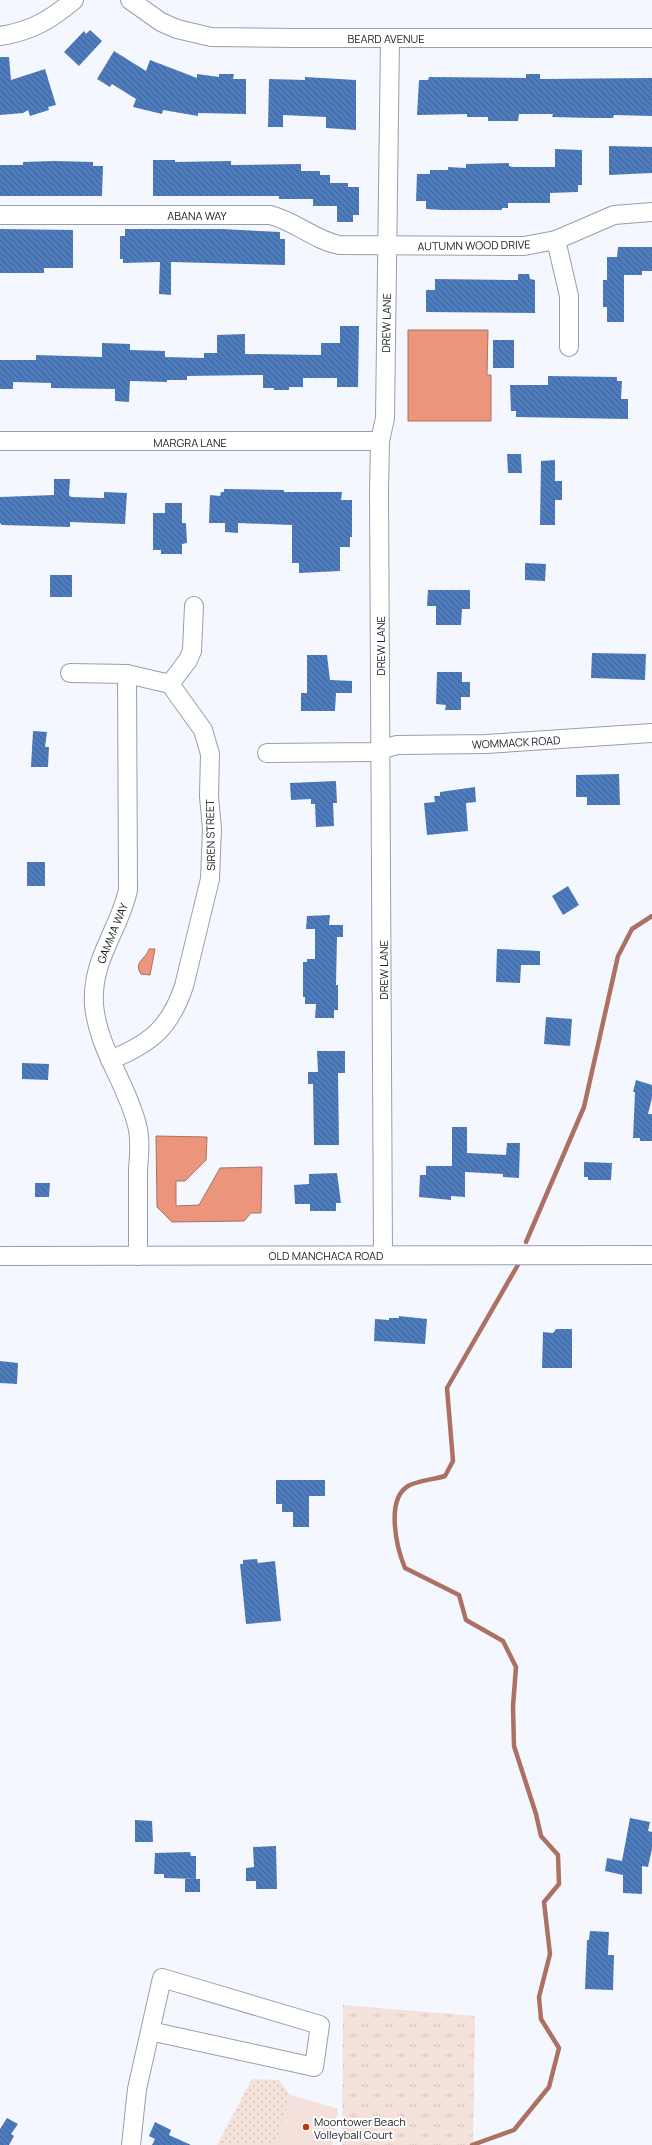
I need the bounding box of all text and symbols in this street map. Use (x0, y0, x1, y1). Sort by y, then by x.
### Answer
street label: BEARD AVENUE (347, 31, 425, 46)
street label: ABANA WAY (167, 208, 228, 223)
street label: AUTUMN WOOD DRIVE (417, 237, 531, 253)
street label: DREW LANE (378, 293, 394, 353)
street label: MARGRA LANE (153, 435, 227, 450)
street label: DREW LANE (373, 616, 388, 676)
street label: WOMMACK ROAD (471, 732, 561, 752)
street label: SIREN STREET (202, 799, 218, 871)
street label: GAMMA WAY (93, 900, 131, 966)
street label: DREW LANE (376, 940, 391, 1000)
street label: OLD MANCHACA ROAD (269, 1248, 383, 1263)
place label: Moontower Beach Volleyball Court (314, 2114, 406, 2142)
marker: Moontower Beach Volleyball Court (301, 2122, 311, 2132)

